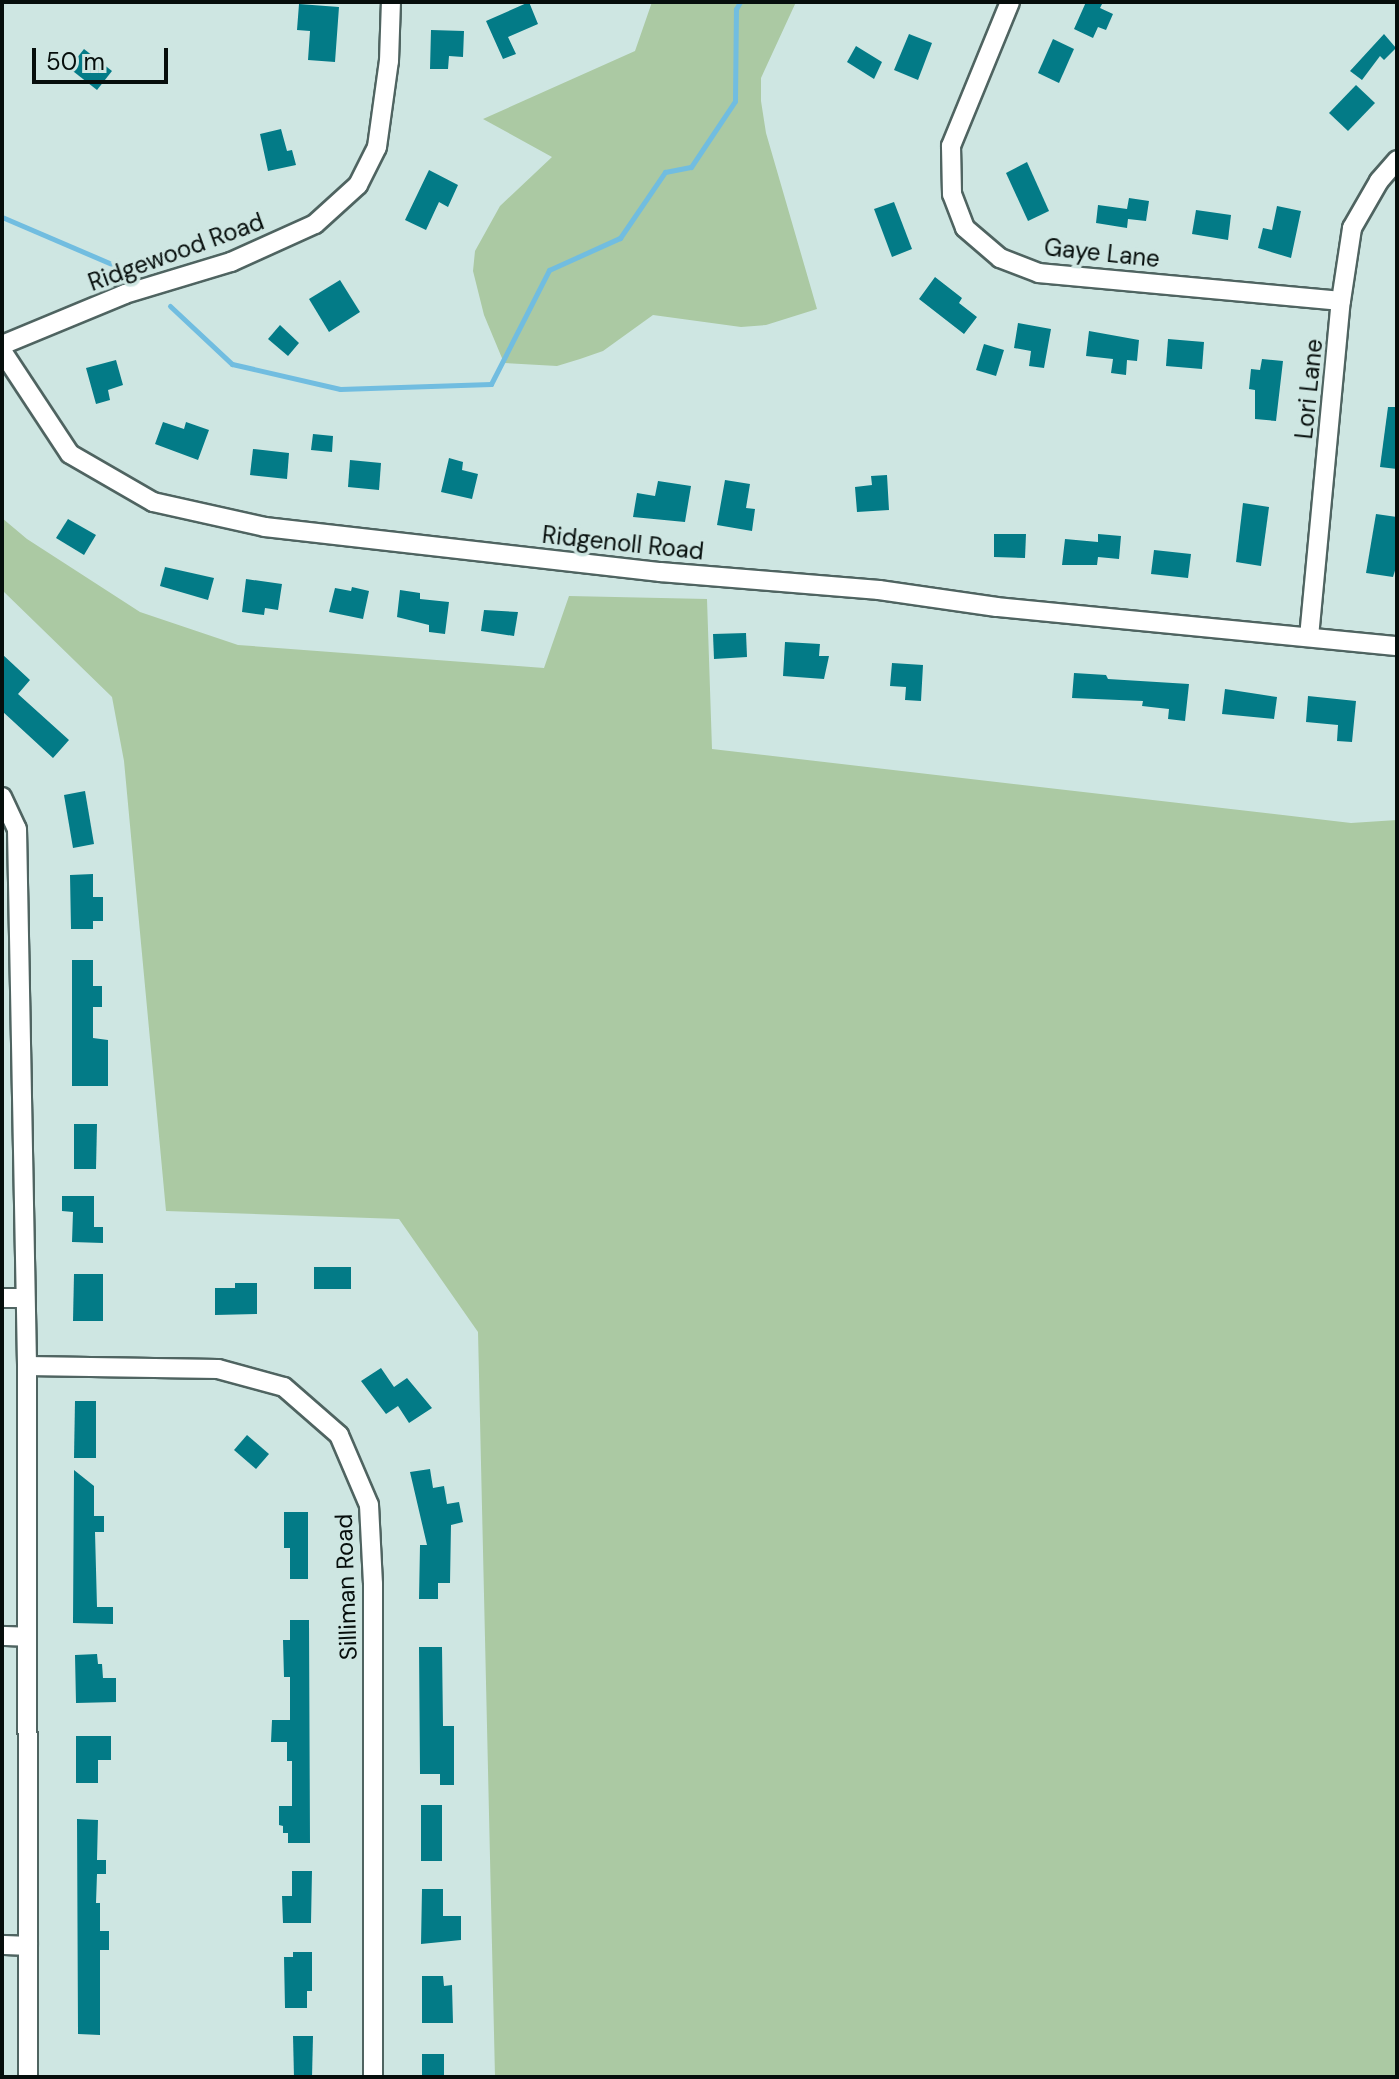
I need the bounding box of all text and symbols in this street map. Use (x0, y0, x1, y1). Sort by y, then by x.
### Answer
scale bar (36, 32, 172, 82)
text: 50 m (46, 46, 105, 77)
street label: Ridgewood Road (84, 207, 268, 297)
street label: Gaye Lane (1043, 233, 1161, 273)
street label: Lori Lane (1289, 338, 1329, 440)
street label: Ridgenoll Road (541, 520, 705, 566)
street label: Silliman Road (329, 1513, 363, 1661)

